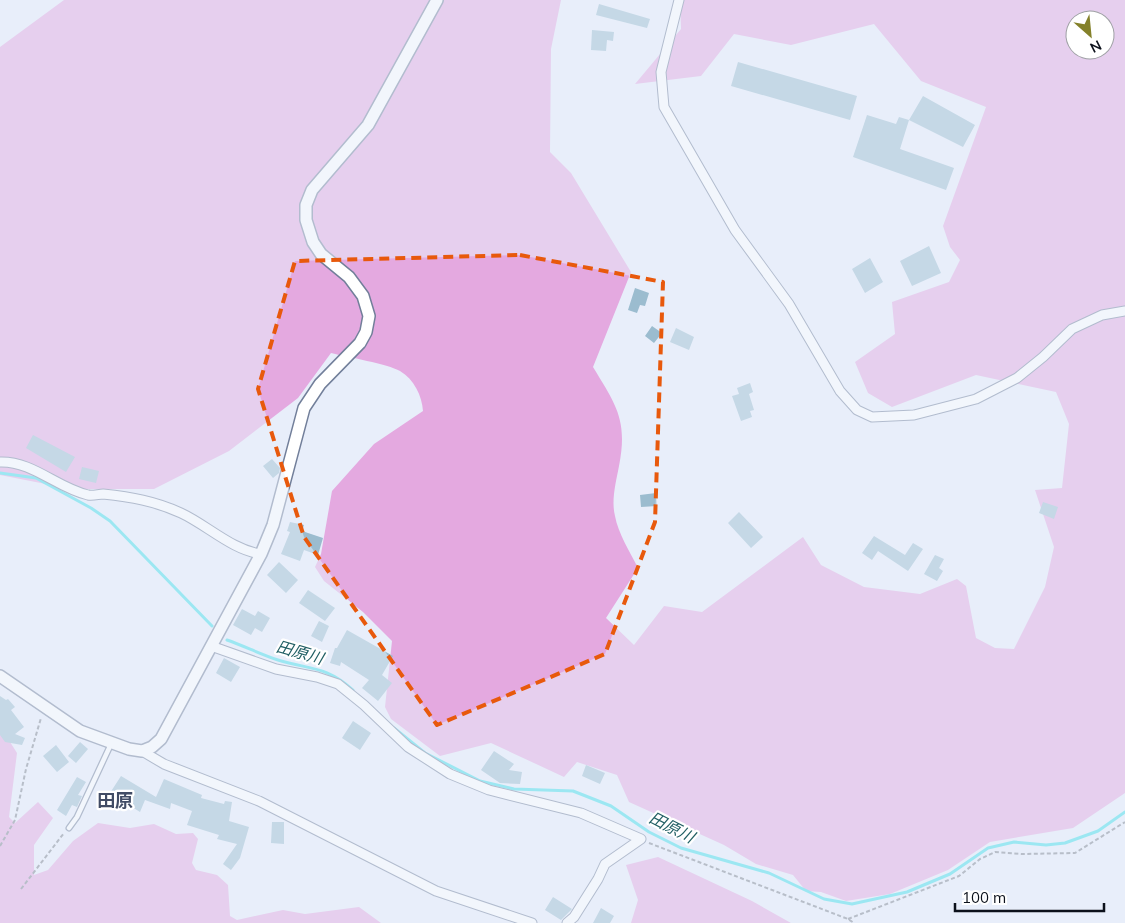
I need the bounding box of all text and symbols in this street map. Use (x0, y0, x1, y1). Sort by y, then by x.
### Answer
north arrow (1065, 10, 1115, 60)
text: N (1087, 36, 1105, 57)
water label: 田原川 (274, 636, 328, 669)
district label: 田原 (97, 789, 133, 812)
water label: 田原川 (646, 807, 700, 848)
scale bar (955, 880, 1104, 912)
text: 100 m (962, 888, 1006, 907)

